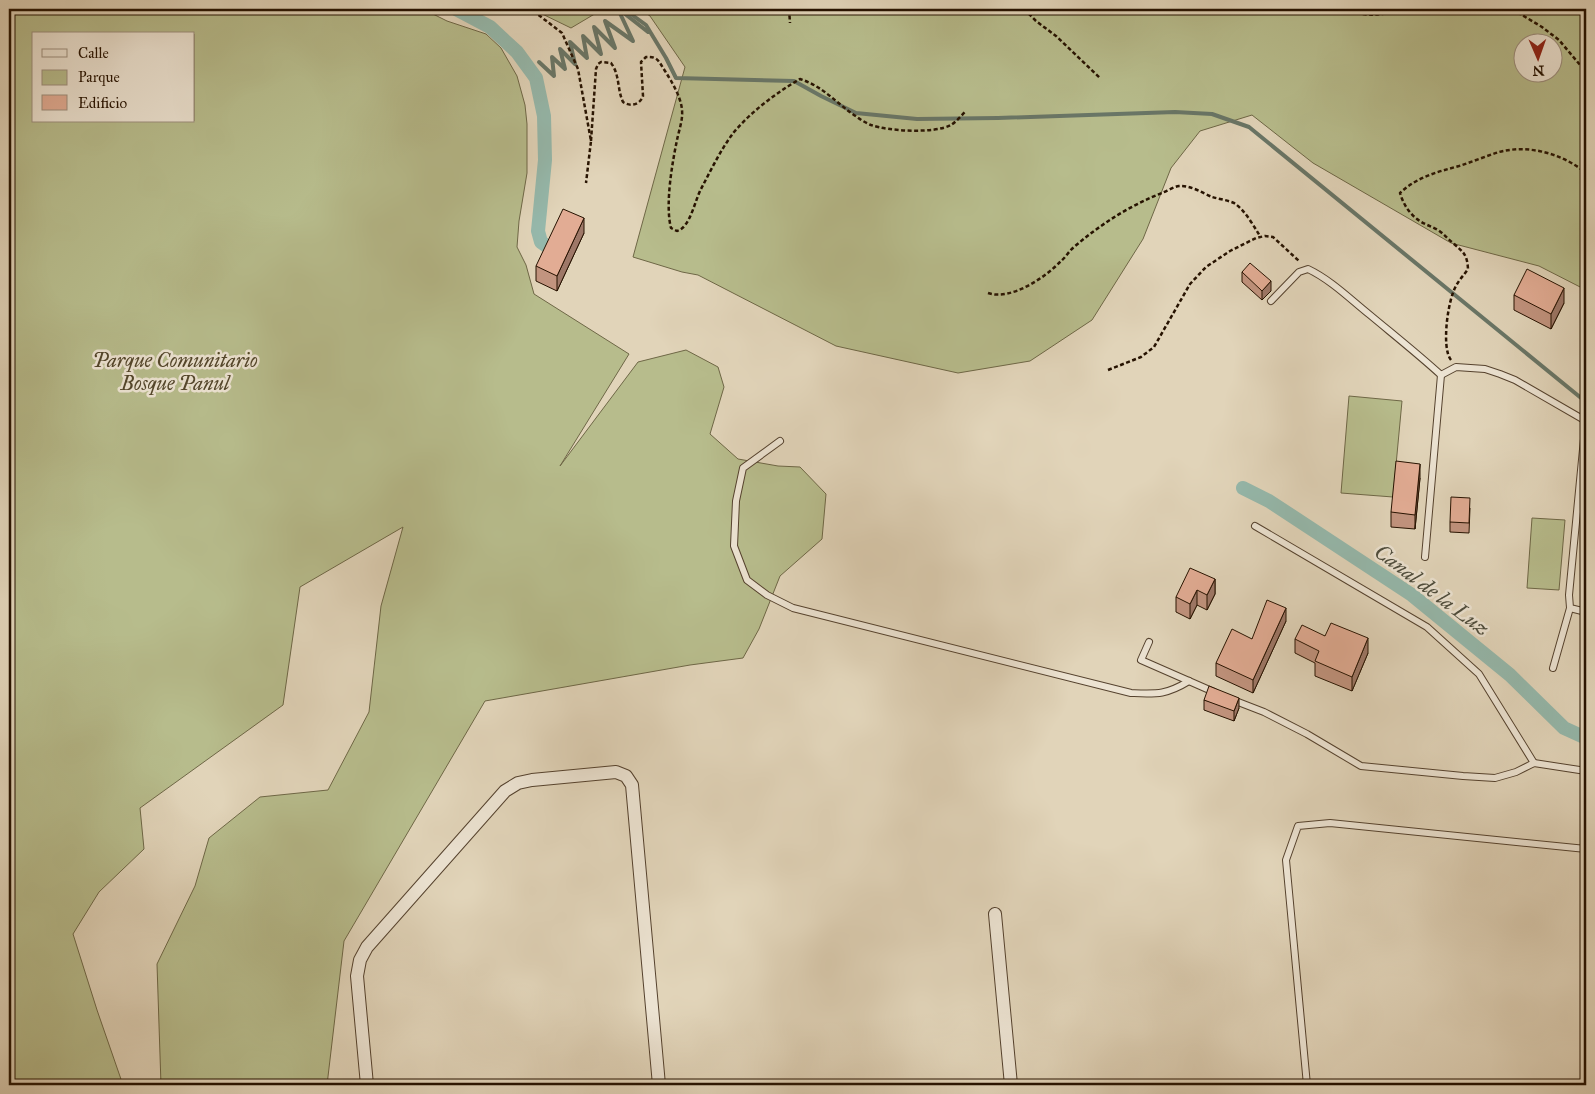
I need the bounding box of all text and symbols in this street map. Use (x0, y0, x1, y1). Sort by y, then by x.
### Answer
legend (32, 32, 195, 122)
north arrow (1512, 32, 1562, 82)
text: Calle (78, 44, 109, 62)
text: N (1532, 62, 1545, 79)
text: Parque (78, 68, 120, 87)
text: Edificio (78, 94, 127, 112)
park label: Parque Comunitario Bosque Panul (92, 348, 258, 395)
water label: Canal de la Luz (1370, 538, 1494, 642)

